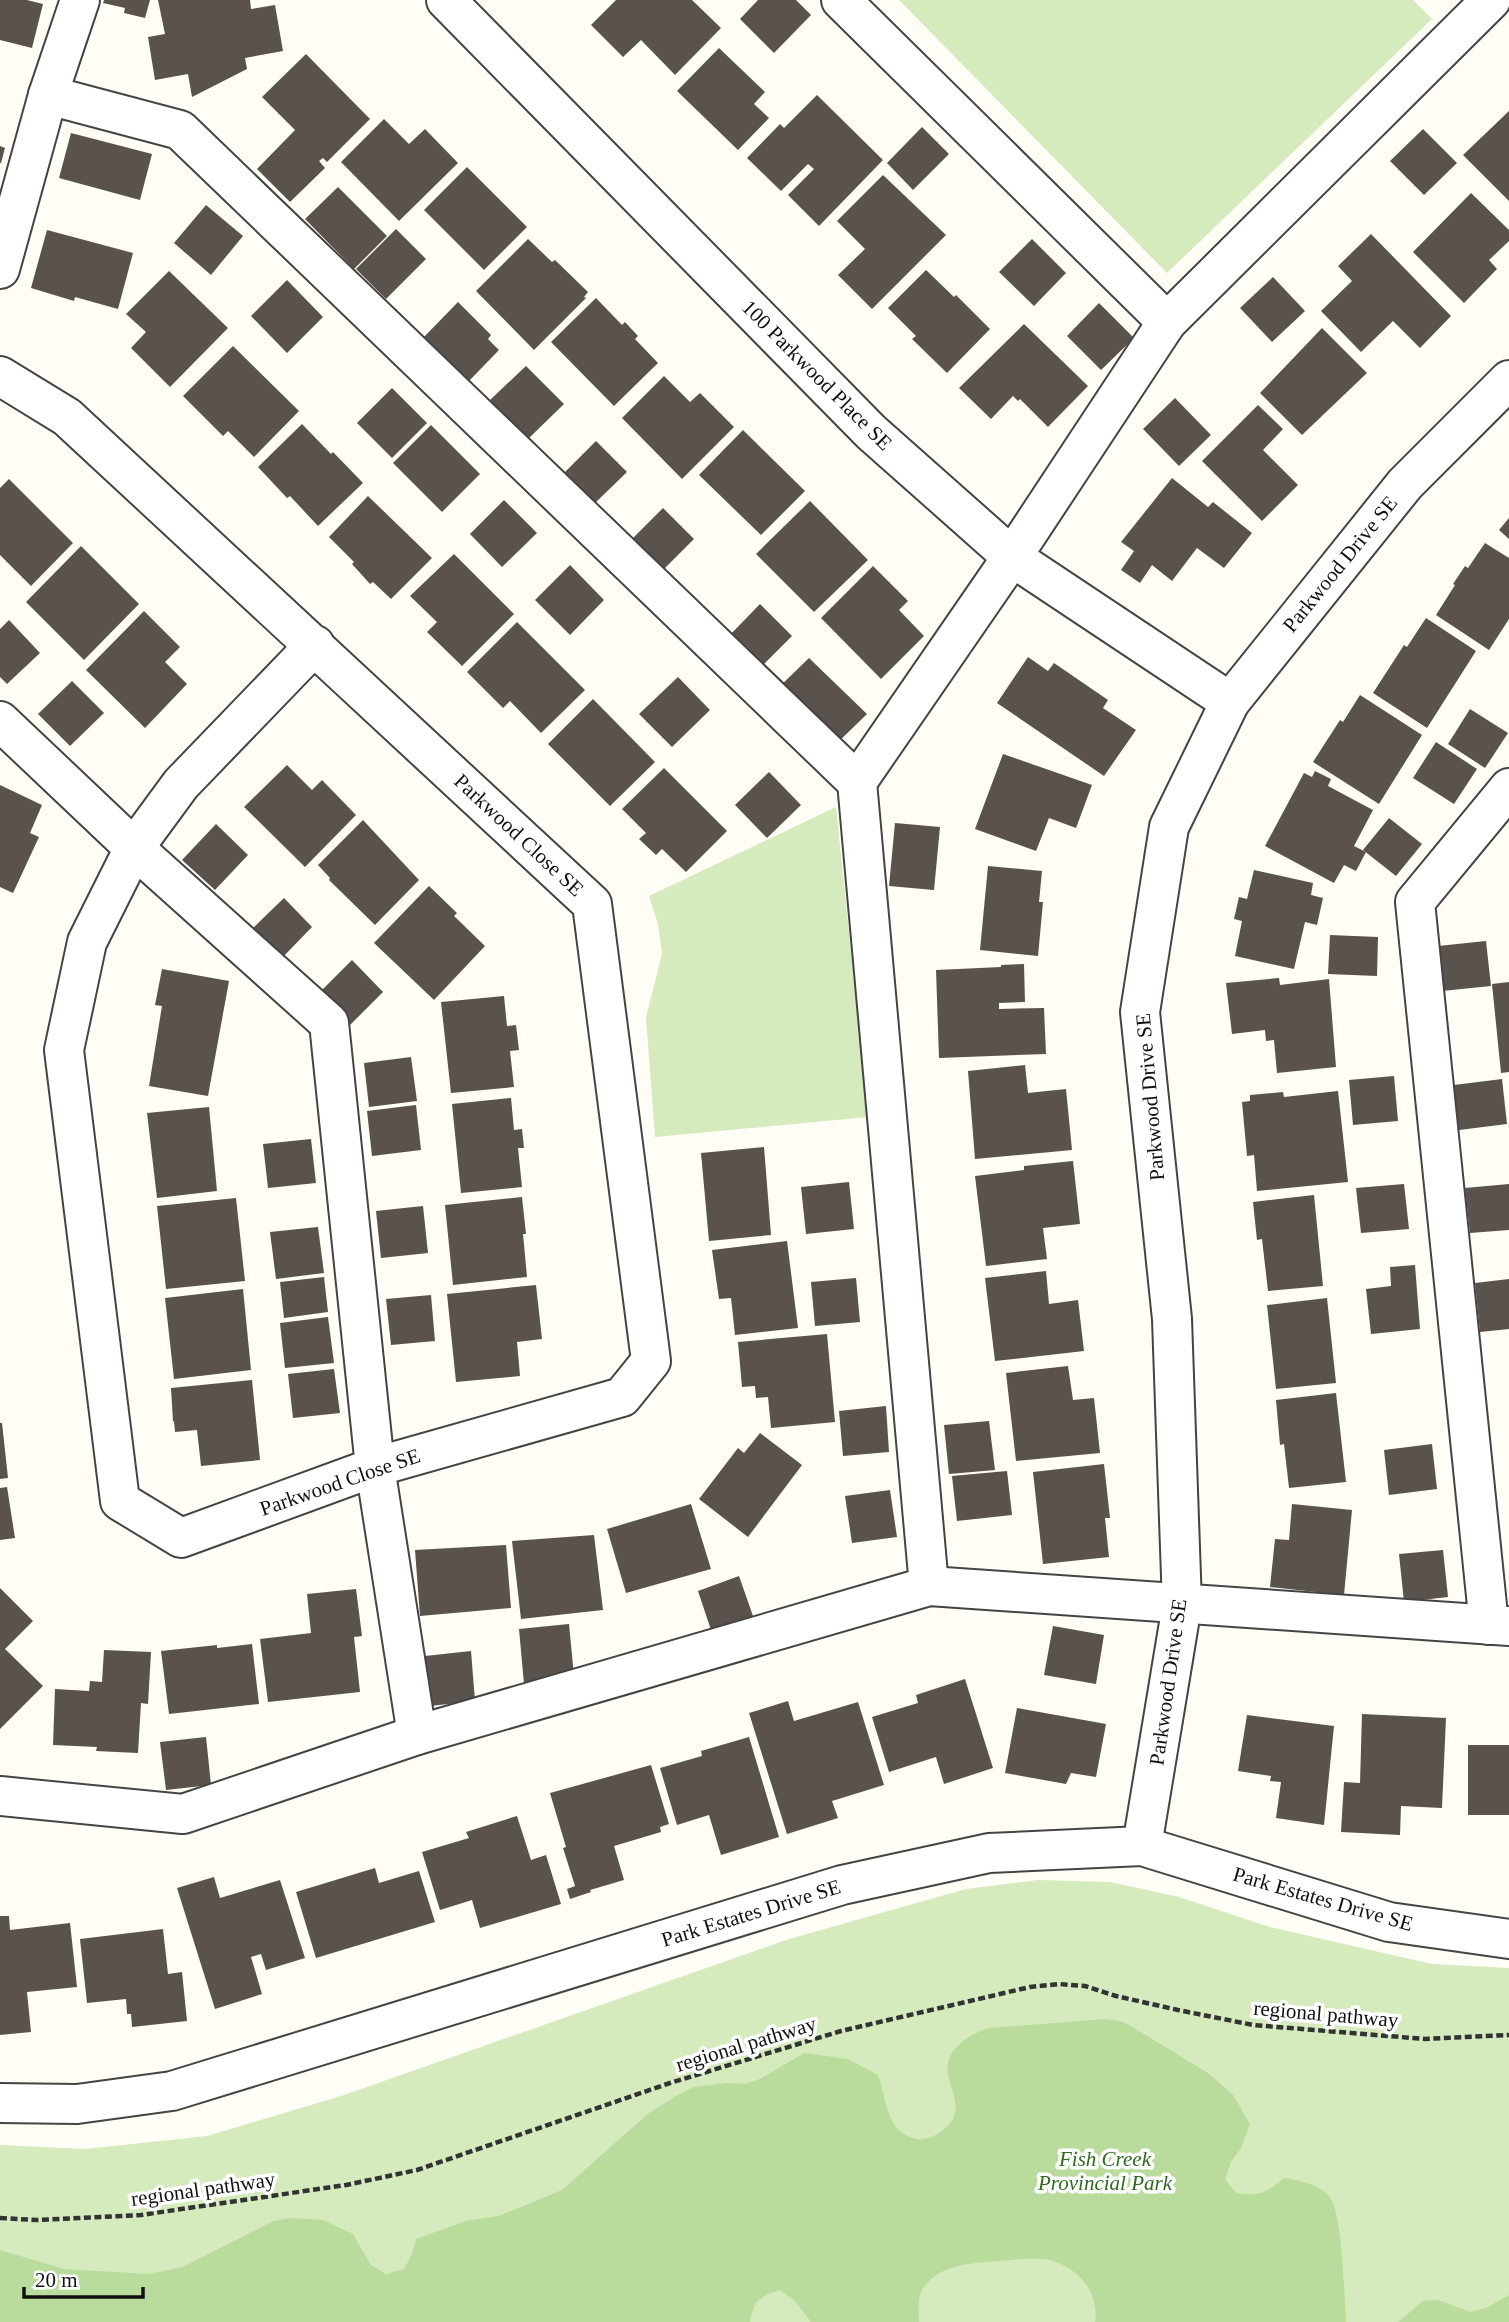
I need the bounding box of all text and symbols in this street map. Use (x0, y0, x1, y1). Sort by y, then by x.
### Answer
street label: 100 Parkwood Place SE (737, 295, 897, 455)
street label: Parkwood Drive SE (1278, 491, 1402, 637)
street label: Parkwood Close SE (449, 769, 589, 901)
street label: Parkwood Drive SE (1131, 1012, 1169, 1182)
street label: Parkwood Close SE (257, 1443, 423, 1521)
street label: Parkwood Drive SE (1144, 1597, 1192, 1767)
street label: Park Estates Drive SE (1230, 1862, 1416, 1936)
street label: Park Estates Drive SE (659, 1874, 843, 1952)
street label: regional pathway (1253, 1996, 1400, 2032)
street label: regional pathway (673, 2011, 819, 2077)
park label: Fish Creek Provincial Park (1037, 2147, 1173, 2195)
street label: regional pathway (129, 2167, 277, 2211)
scale bar (24, 2256, 144, 2300)
text: 20 m (35, 2268, 78, 2292)

